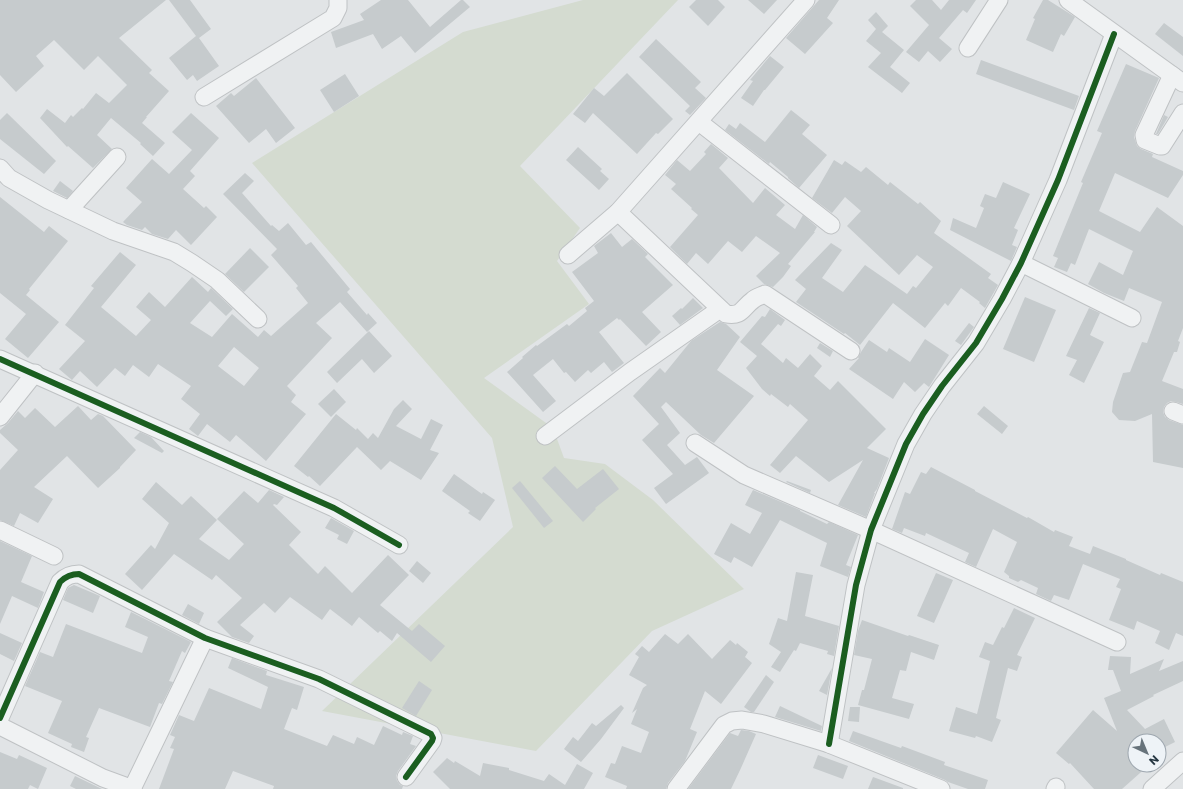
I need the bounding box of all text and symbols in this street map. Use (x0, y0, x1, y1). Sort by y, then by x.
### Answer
north arrow (1127, 733, 1167, 773)
text: N (1145, 752, 1162, 769)

